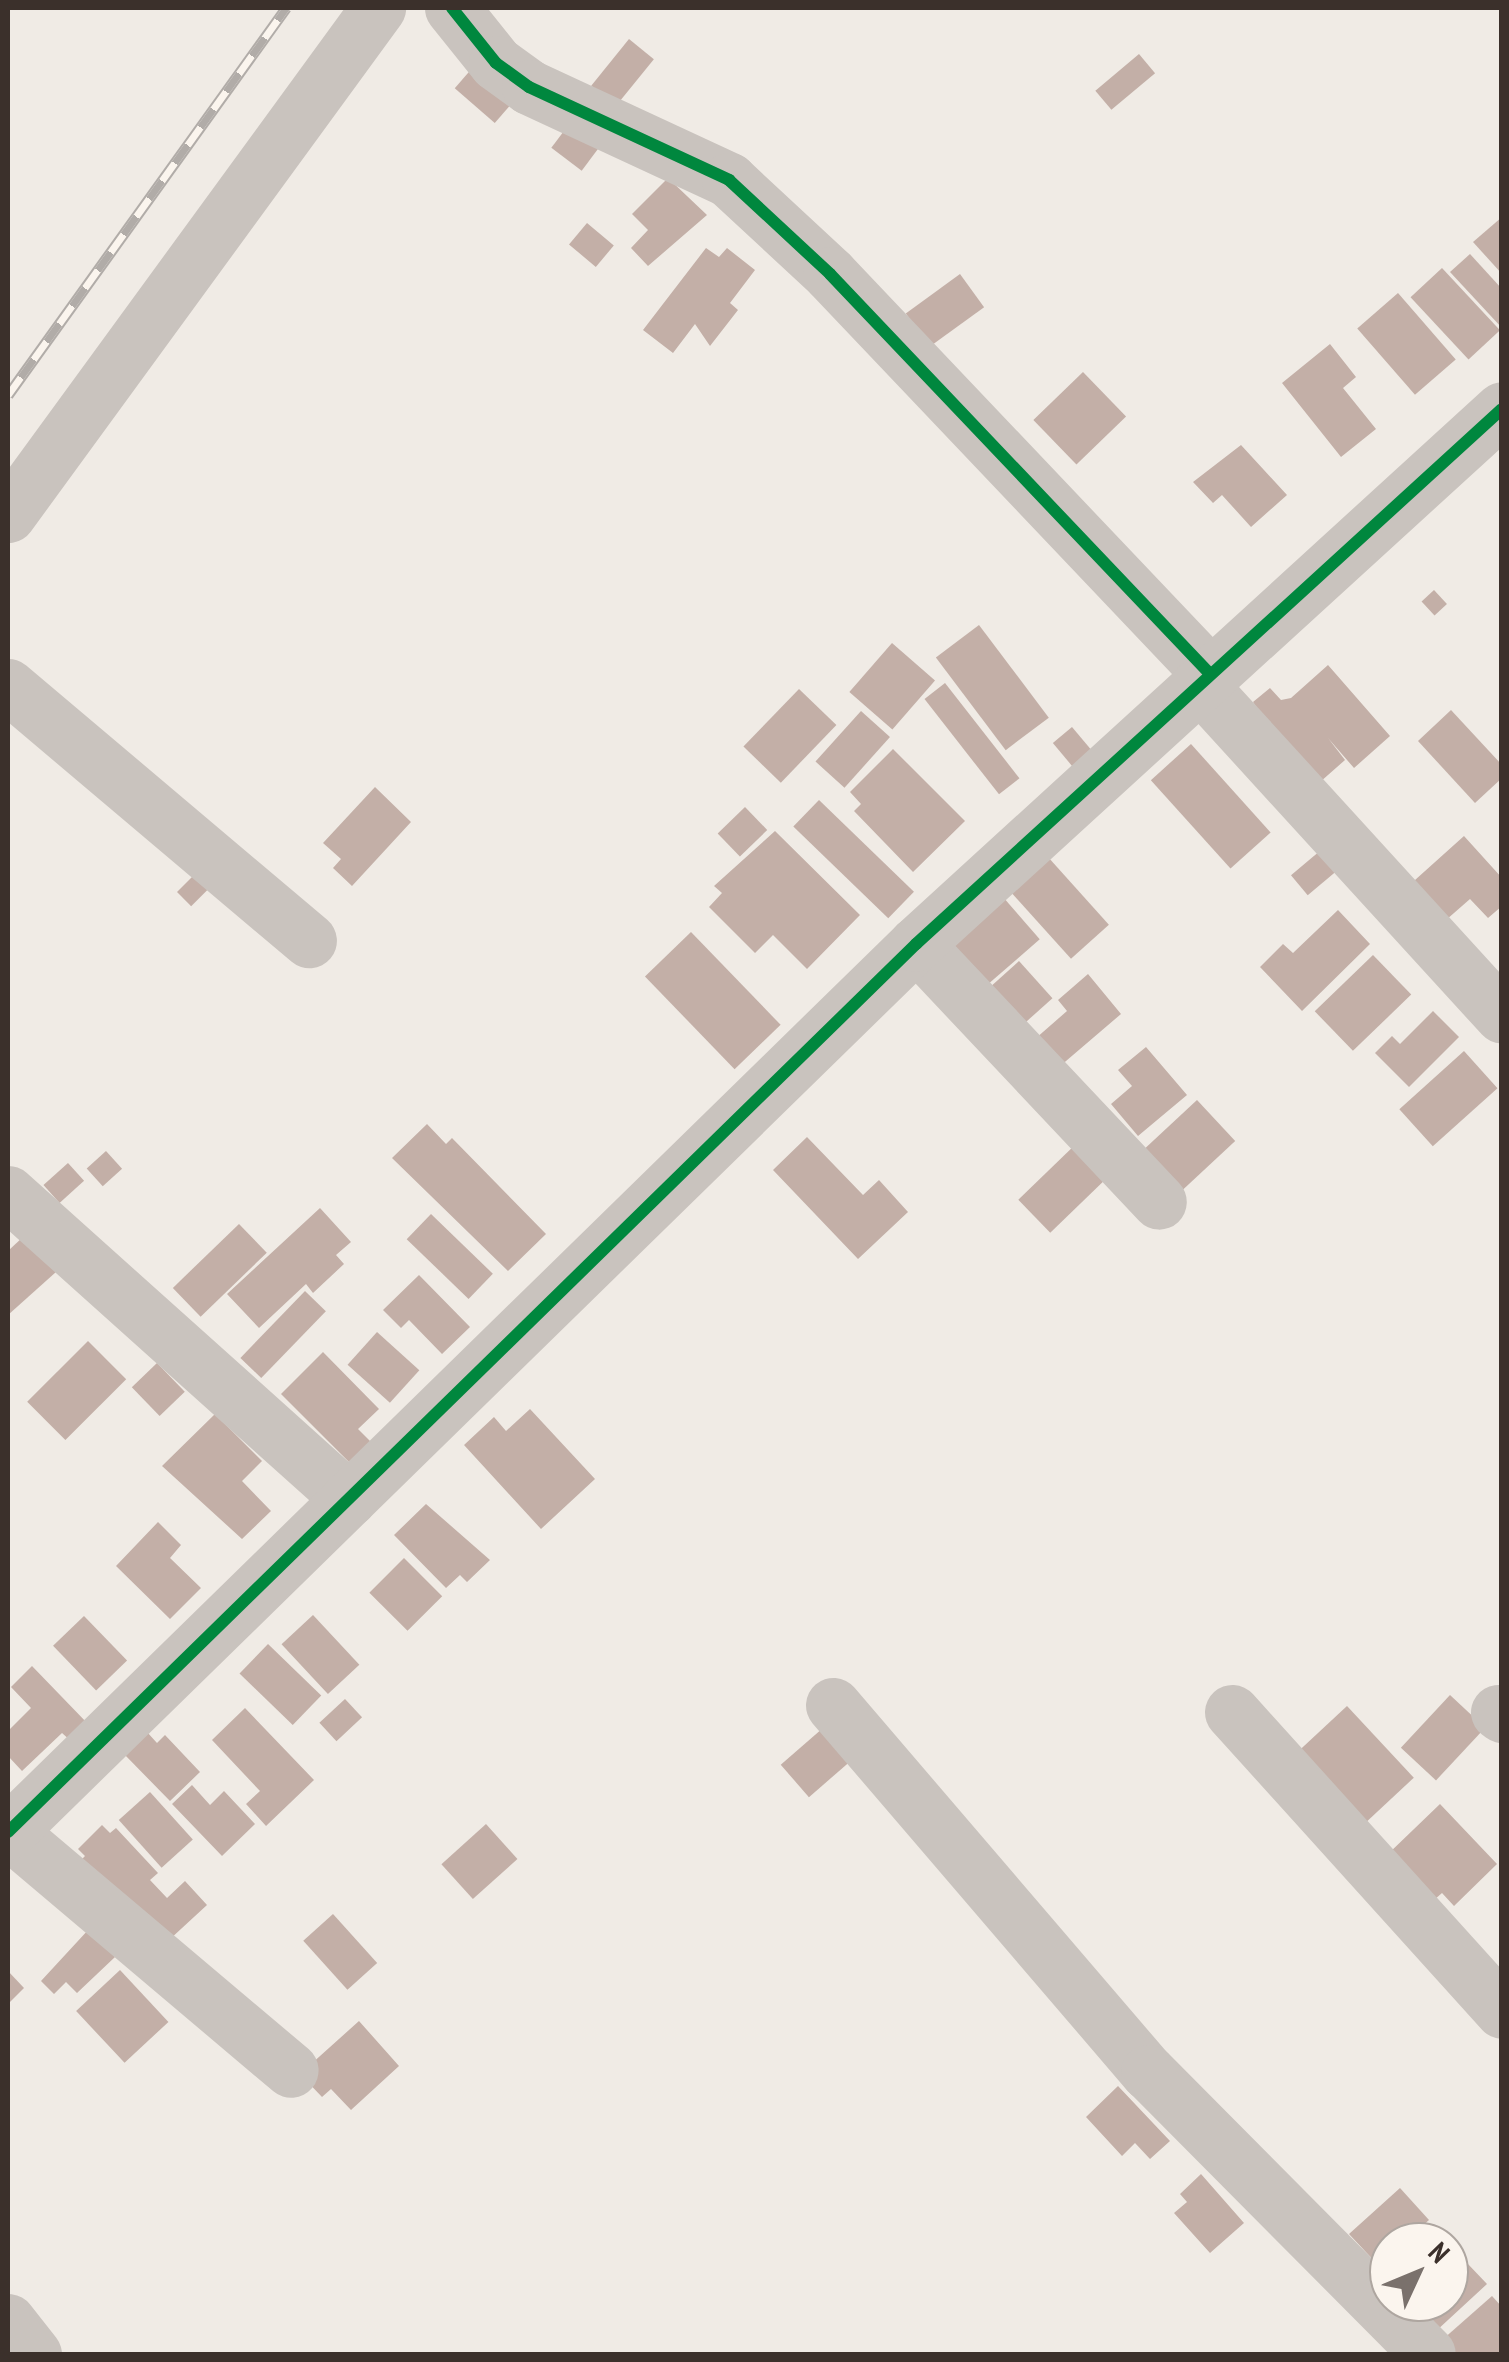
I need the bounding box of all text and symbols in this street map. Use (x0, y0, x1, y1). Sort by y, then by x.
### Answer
north arrow (1369, 2222, 1469, 2322)
text: N (1421, 2234, 1458, 2270)

